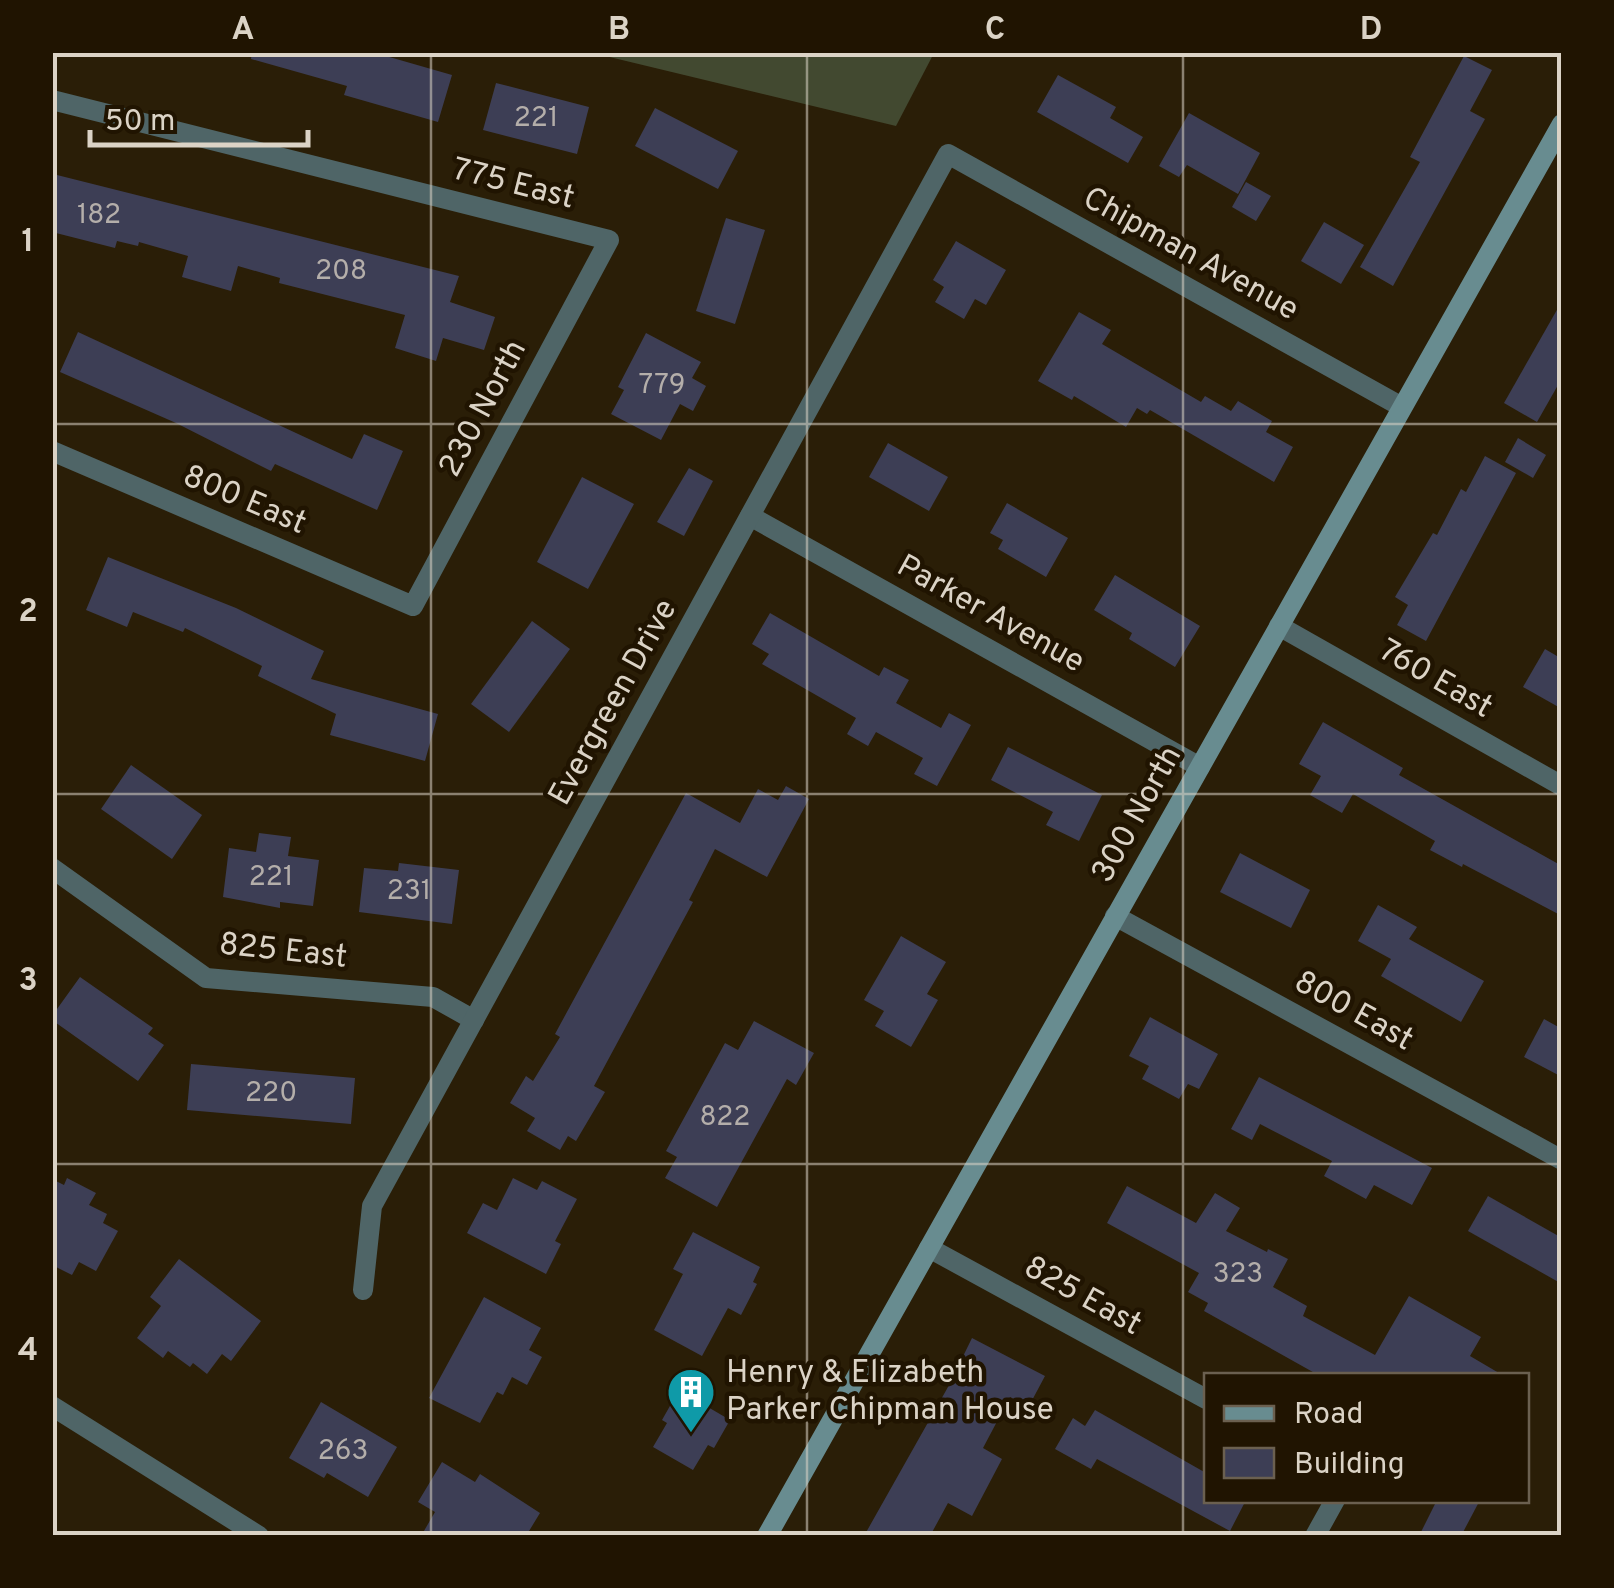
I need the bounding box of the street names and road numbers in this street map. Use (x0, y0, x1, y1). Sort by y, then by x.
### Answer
street label: 775 East (448, 151, 578, 219)
street label: Chipman Avenue (1075, 179, 1305, 331)
street label: 230 North (431, 334, 537, 484)
street label: 800 East (176, 457, 312, 545)
street label: Parker Avenue (889, 547, 1091, 683)
street label: Evergreen Drive (541, 593, 687, 813)
street label: 760 East (1371, 631, 1499, 729)
street label: 300 North (1084, 740, 1192, 890)
street label: 825 East (217, 925, 349, 979)
street label: 800 East (1286, 963, 1420, 1061)
street label: 825 East (1016, 1248, 1148, 1346)

